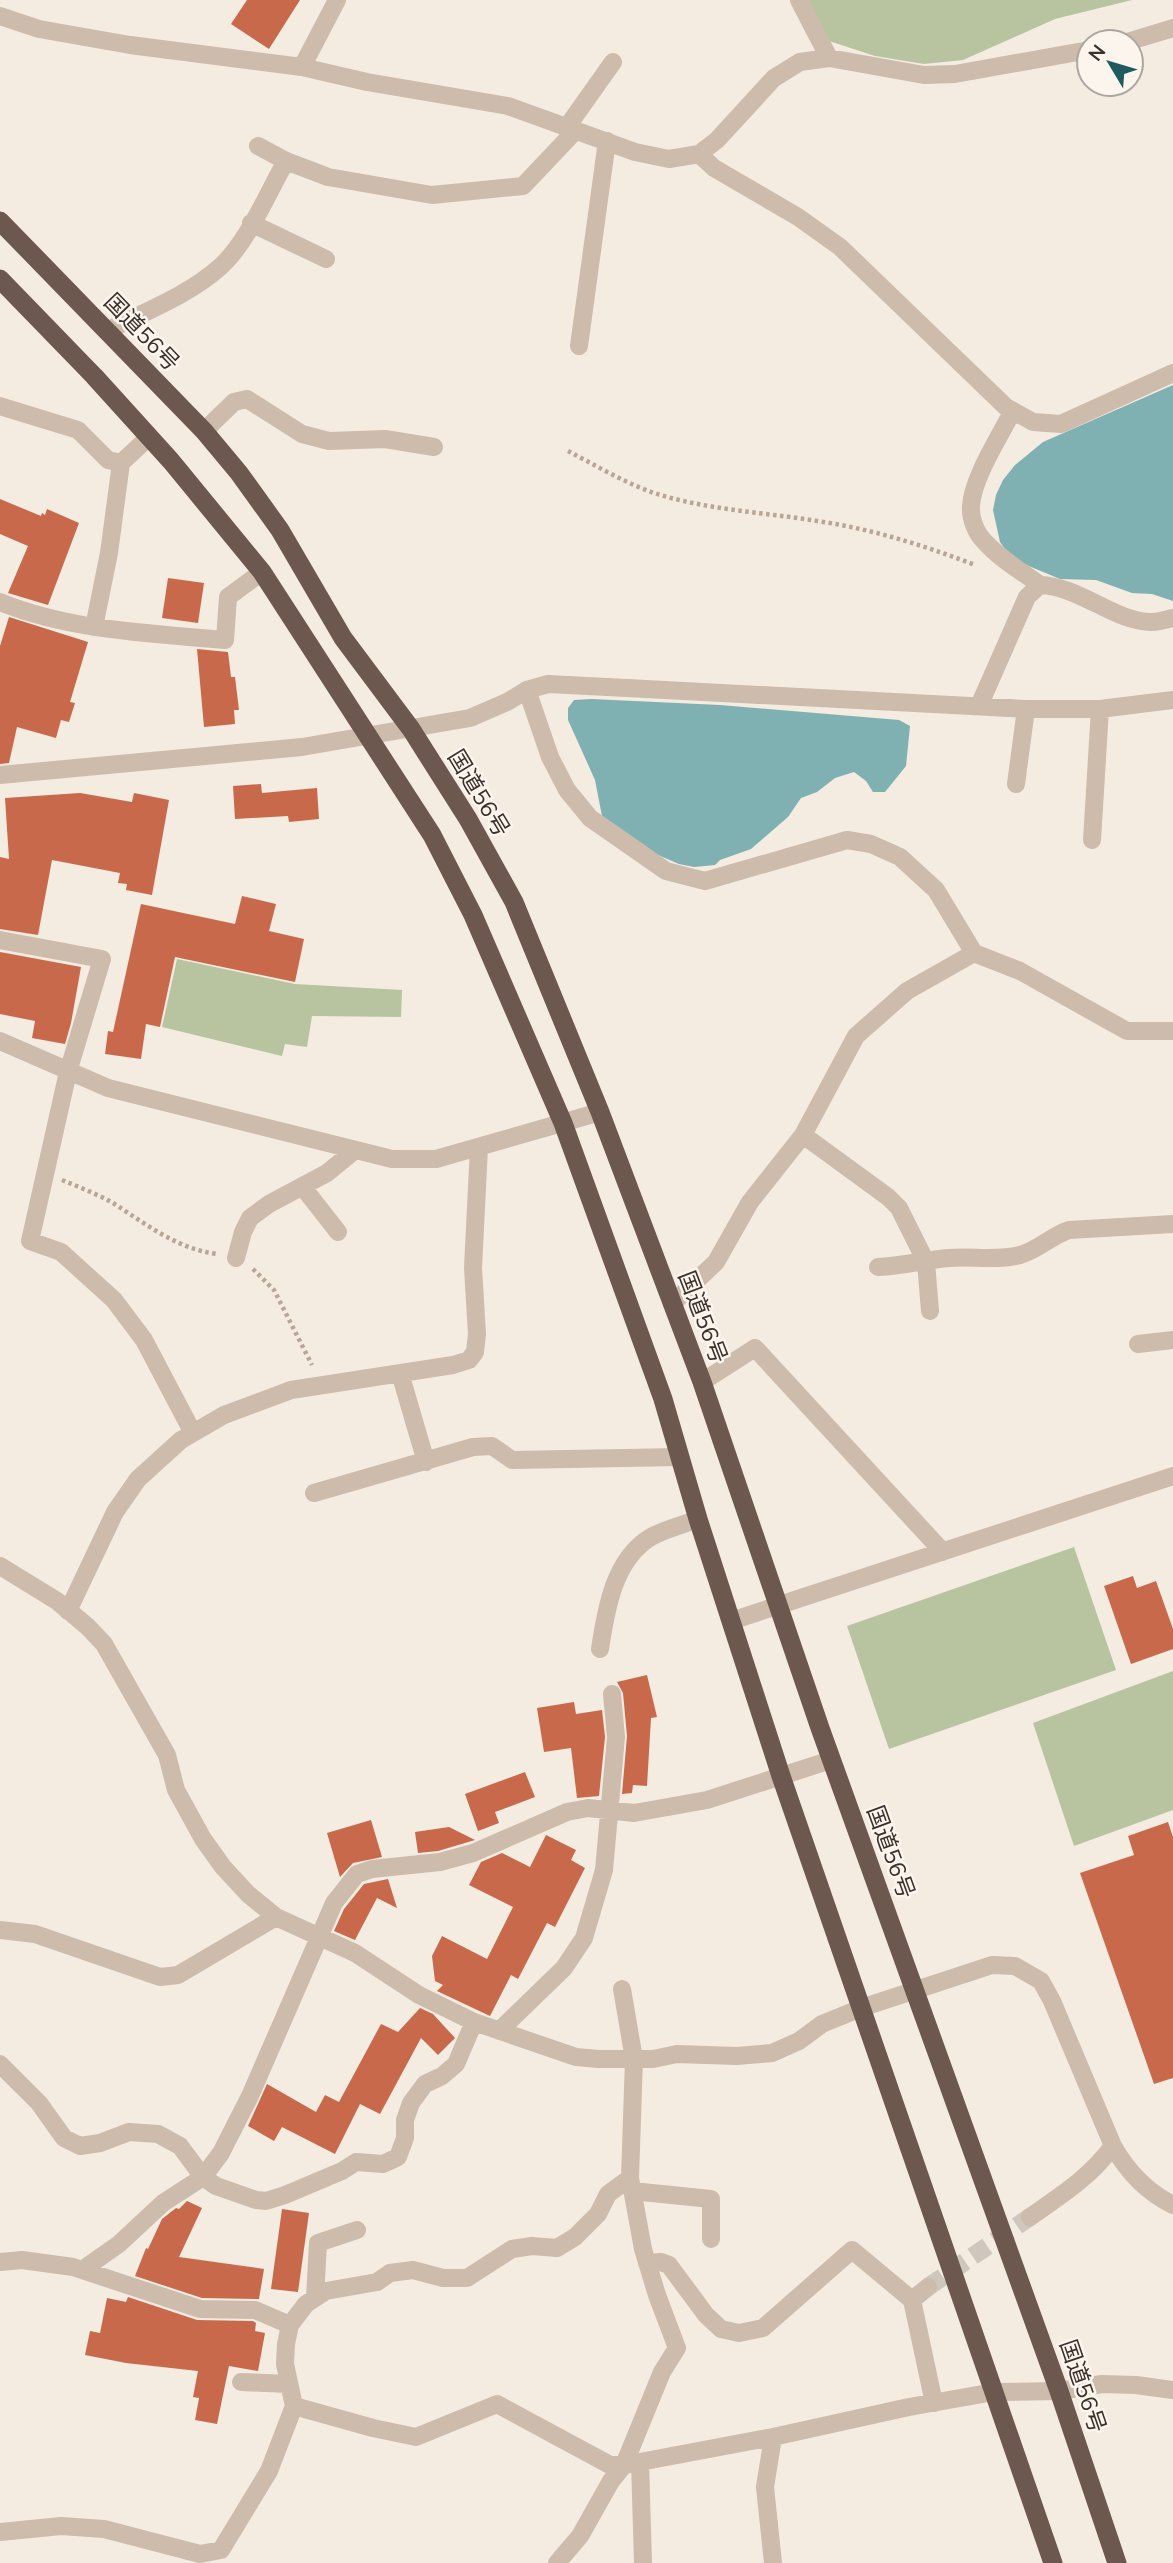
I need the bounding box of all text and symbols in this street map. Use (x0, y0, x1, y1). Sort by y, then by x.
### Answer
north arrow (1075, 28, 1145, 98)
text: N (1083, 40, 1112, 67)
street label: 国道56号 (97, 287, 186, 378)
street label: 国道56号 (440, 744, 517, 843)
street label: 国道56号 (671, 1267, 734, 1368)
street label: 国道56号 (859, 1801, 922, 1903)
street label: 国道56号 (1052, 2335, 1113, 2437)

